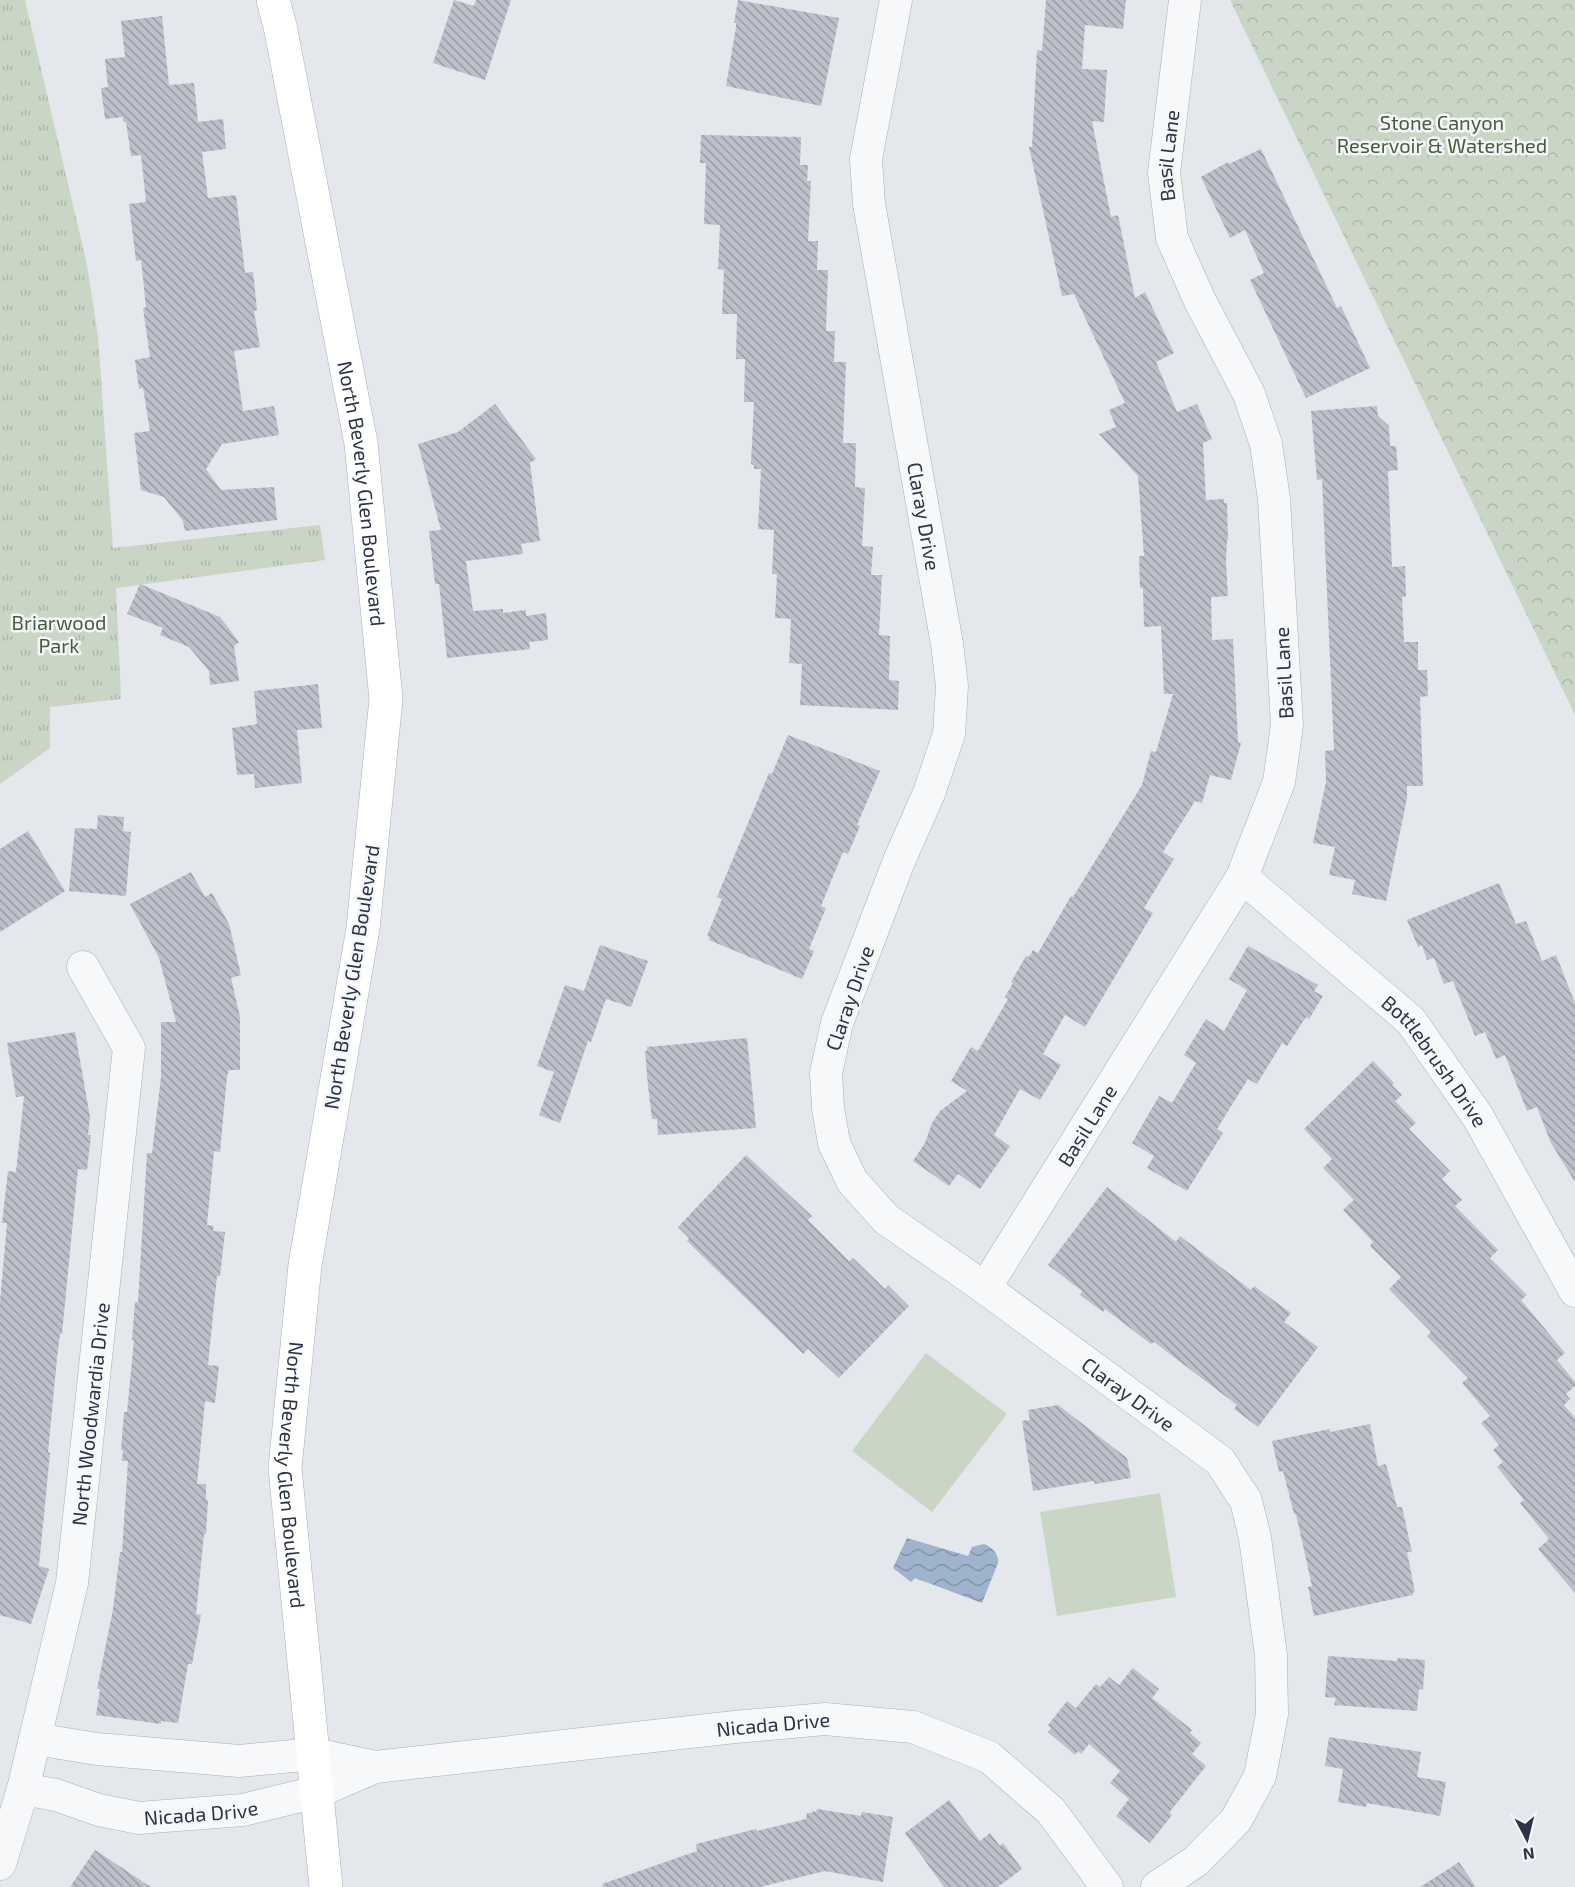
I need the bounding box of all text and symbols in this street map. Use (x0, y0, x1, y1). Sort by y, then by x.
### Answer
street label: Basil Lane (1151, 109, 1184, 203)
park label: Stone Canyon Reservoir & Watershed (1337, 110, 1547, 157)
street label: North Beverly Glen Boulevard (333, 359, 391, 627)
street label: Claray Drive (903, 460, 946, 572)
park label: Briarwood Park (12, 610, 106, 657)
street label: Basil Lane (1269, 626, 1297, 720)
street label: North Beverly Glen Boulevard (318, 843, 384, 1111)
street label: Claray Drive (820, 942, 878, 1054)
street label: Bottlebrush Drive (1377, 990, 1493, 1131)
street label: Basil Lane (1052, 1080, 1121, 1171)
street label: North Woodwardia Drive (66, 1301, 114, 1527)
street label: North Beverly Glen Boulevard (273, 1341, 311, 1609)
street label: Claray Drive (1077, 1352, 1180, 1436)
street label: Nicada Drive (715, 1707, 831, 1741)
street label: Nicada Drive (143, 1795, 260, 1830)
north arrow (1497, 1809, 1557, 1869)
text: N (1522, 1844, 1536, 1865)

